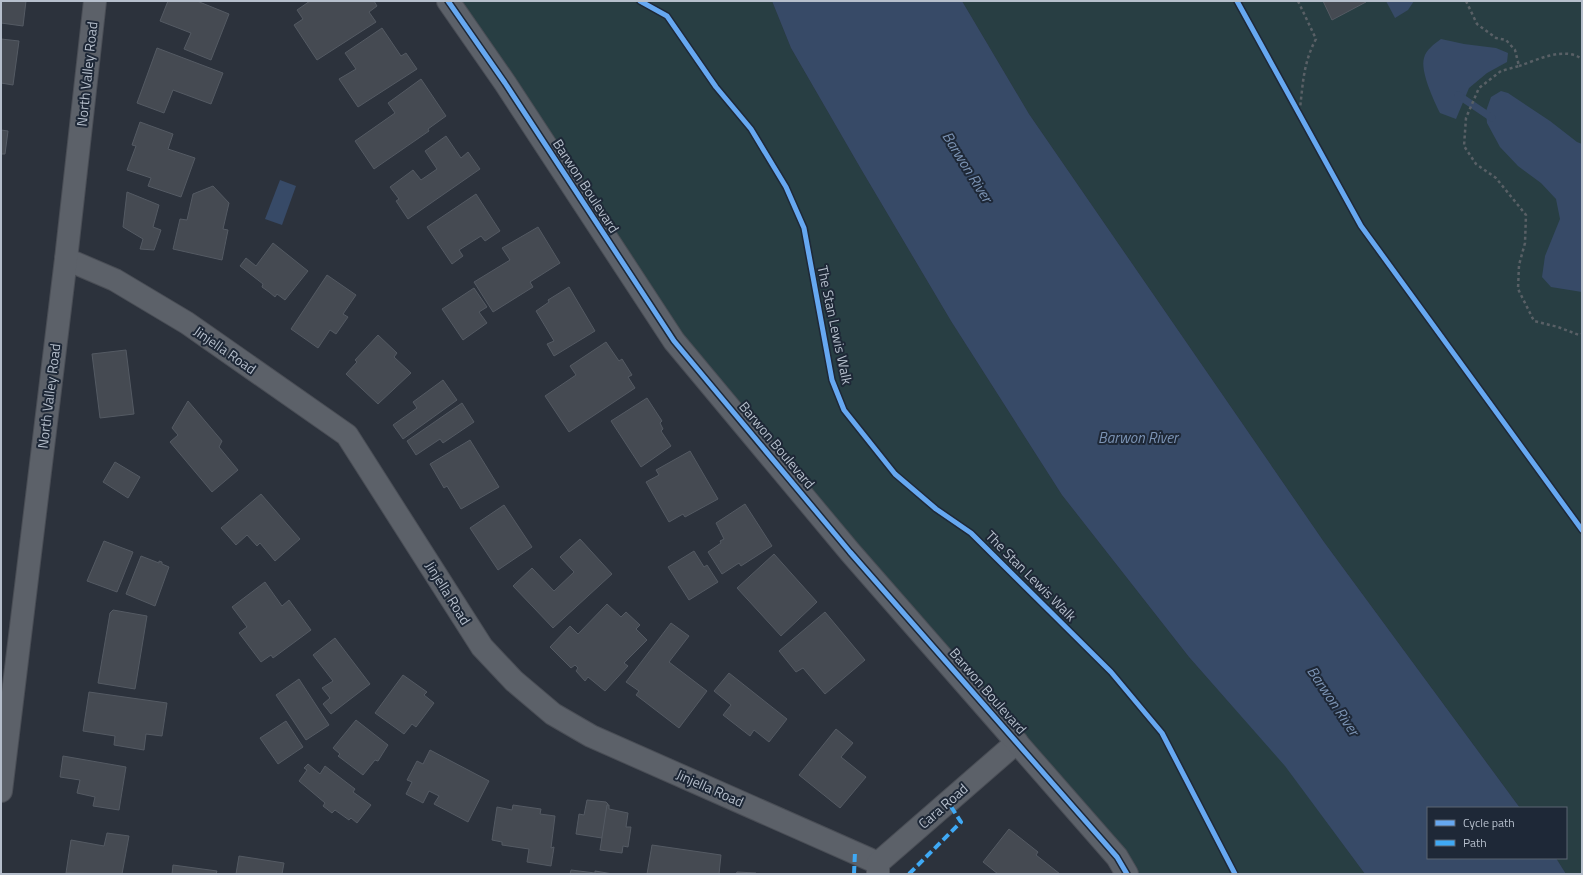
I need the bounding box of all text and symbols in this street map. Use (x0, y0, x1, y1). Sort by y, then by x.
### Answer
street label: North Valley Road (71, 20, 102, 128)
water label: Barwon River (937, 127, 1000, 209)
street label: Barwon Boulevard (548, 135, 625, 237)
street label: The Stan Lewis Walk (813, 263, 858, 387)
street label: Jinjella Road (190, 320, 261, 379)
street label: North Valley Road (32, 342, 65, 450)
street label: Barwon Boulevard (734, 396, 820, 493)
water label: Barwon River (1098, 426, 1180, 449)
street label: The Stan Lewis Walk (981, 525, 1082, 626)
street label: Jinjella Road (421, 557, 476, 629)
street label: Barwon Boulevard (945, 643, 1032, 738)
water label: Barwon River (1302, 661, 1367, 742)
street label: Jinjella Road (673, 763, 747, 812)
street label: Cara Road (913, 778, 972, 833)
legend (1427, 807, 1567, 859)
text: Cycle path (1463, 813, 1515, 832)
text: Path (1463, 833, 1487, 852)

